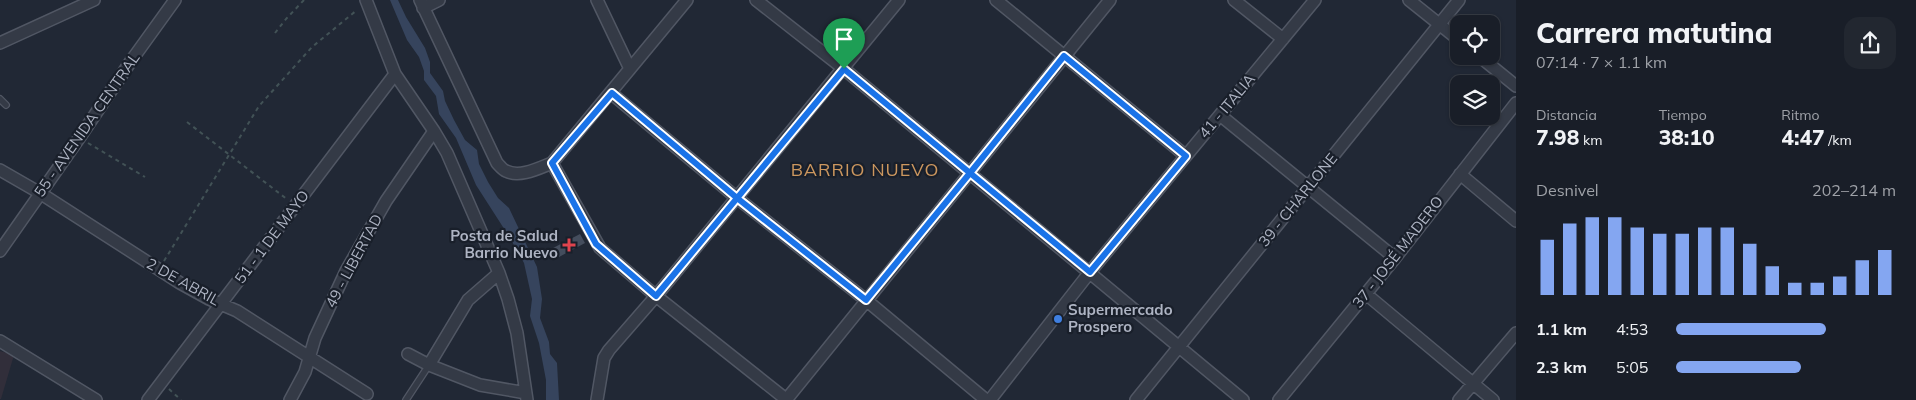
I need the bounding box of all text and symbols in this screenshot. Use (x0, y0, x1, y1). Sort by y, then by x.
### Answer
map controls (1450, 15, 1500, 125)
button: locate (1450, 15, 1500, 65)
text: Carrera matutina (1536, 15, 1772, 50)
button: share (1844, 17, 1896, 69)
pin (823, 18, 865, 69)
icon: arrive (830, 25, 858, 53)
street label: 55 - AVENIDA CENTRAL (30, 49, 144, 200)
text: 07:14 · 7 × 1.1 km (1536, 52, 1667, 72)
street label: 41 - ITALIA (1194, 70, 1259, 142)
button: layers (1450, 75, 1500, 125)
text: Distancia (1536, 106, 1597, 124)
text: Tiempo (1659, 106, 1707, 124)
text: Ritmo (1781, 106, 1820, 124)
text: 7.98 (1536, 124, 1579, 150)
text: 38:10 (1659, 124, 1715, 150)
text: 4:47 (1781, 124, 1825, 150)
text: km (1579, 131, 1602, 149)
text: /km (1825, 131, 1852, 149)
street label: 39 - CHARLONE (1254, 149, 1341, 250)
district label: BARRIO NUEVO (791, 158, 939, 181)
text: Desnivel (1536, 180, 1599, 200)
text: 202–214 m (1812, 180, 1896, 200)
street label: 51 - 1 DE MAYO (230, 186, 313, 287)
street label: 37 - JOSÉ MADERO (1348, 192, 1447, 311)
street label: 49 - LIBERTAD (321, 211, 386, 311)
place label: Posta de Salud Barrio Nuevo (450, 226, 558, 262)
marker: Posta de Salud Barrio Nuevo (562, 238, 576, 252)
street label: 2 DE ABRIL (143, 254, 223, 309)
place label: Supermercado Prospero (1068, 300, 1173, 336)
marker: Supermercado Prospero (1052, 313, 1064, 325)
text: 1.1 km (1536, 319, 1587, 339)
text: 4:53 (1616, 319, 1648, 339)
text: 2.3 km (1536, 357, 1587, 377)
text: 5:05 (1616, 357, 1648, 377)

